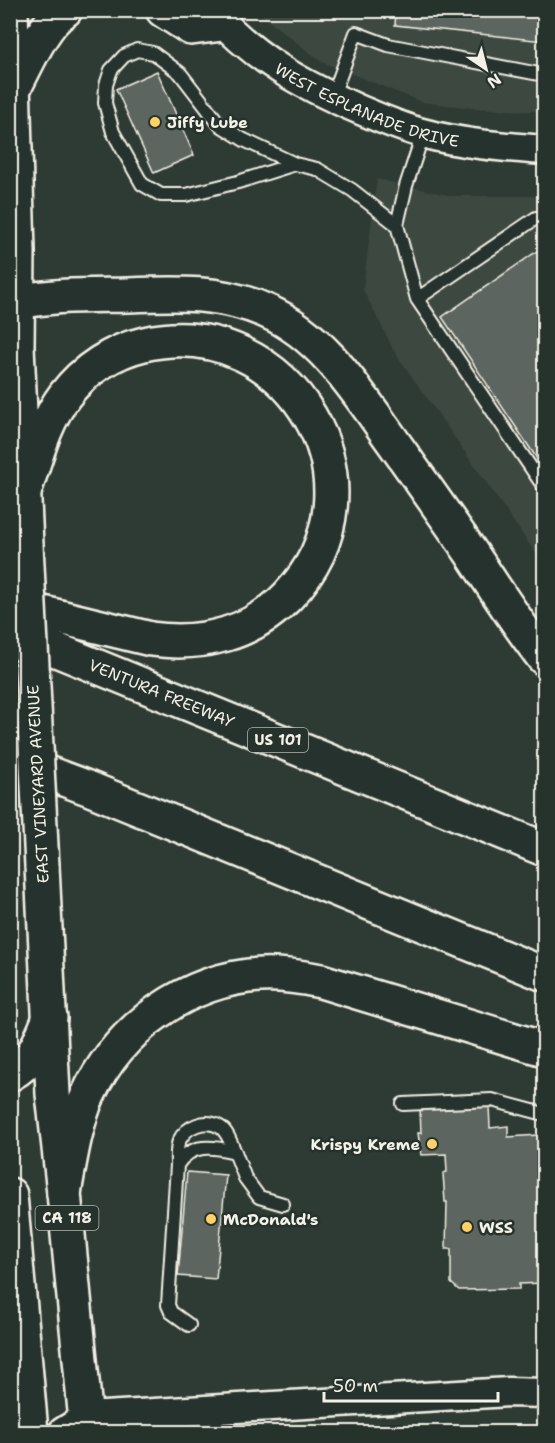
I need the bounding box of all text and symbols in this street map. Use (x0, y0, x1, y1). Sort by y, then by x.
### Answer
north arrow (456, 39, 516, 99)
street label: WEST ESPLANADE DRIVE (271, 58, 461, 151)
text: N (483, 69, 506, 93)
place label: Jiffy Lube (167, 112, 248, 133)
marker: Jiffy Lube (148, 115, 162, 129)
street label: VENTURA FREEWAY (86, 654, 238, 732)
street label: EAST VINEYARD AVENUE (22, 684, 54, 884)
road number: US 101 (248, 728, 308, 752)
place label: Krispy Kreme (311, 1134, 420, 1155)
marker: Krispy Kreme (425, 1137, 439, 1151)
road number: CA 118 (36, 1206, 98, 1230)
place label: McDonald's (223, 1209, 319, 1230)
marker: McDonald's (204, 1212, 218, 1226)
place label: WSS (479, 1217, 513, 1238)
marker: WSS (460, 1220, 474, 1234)
scale bar (324, 1365, 498, 1403)
text: 50 m (333, 1374, 378, 1398)

